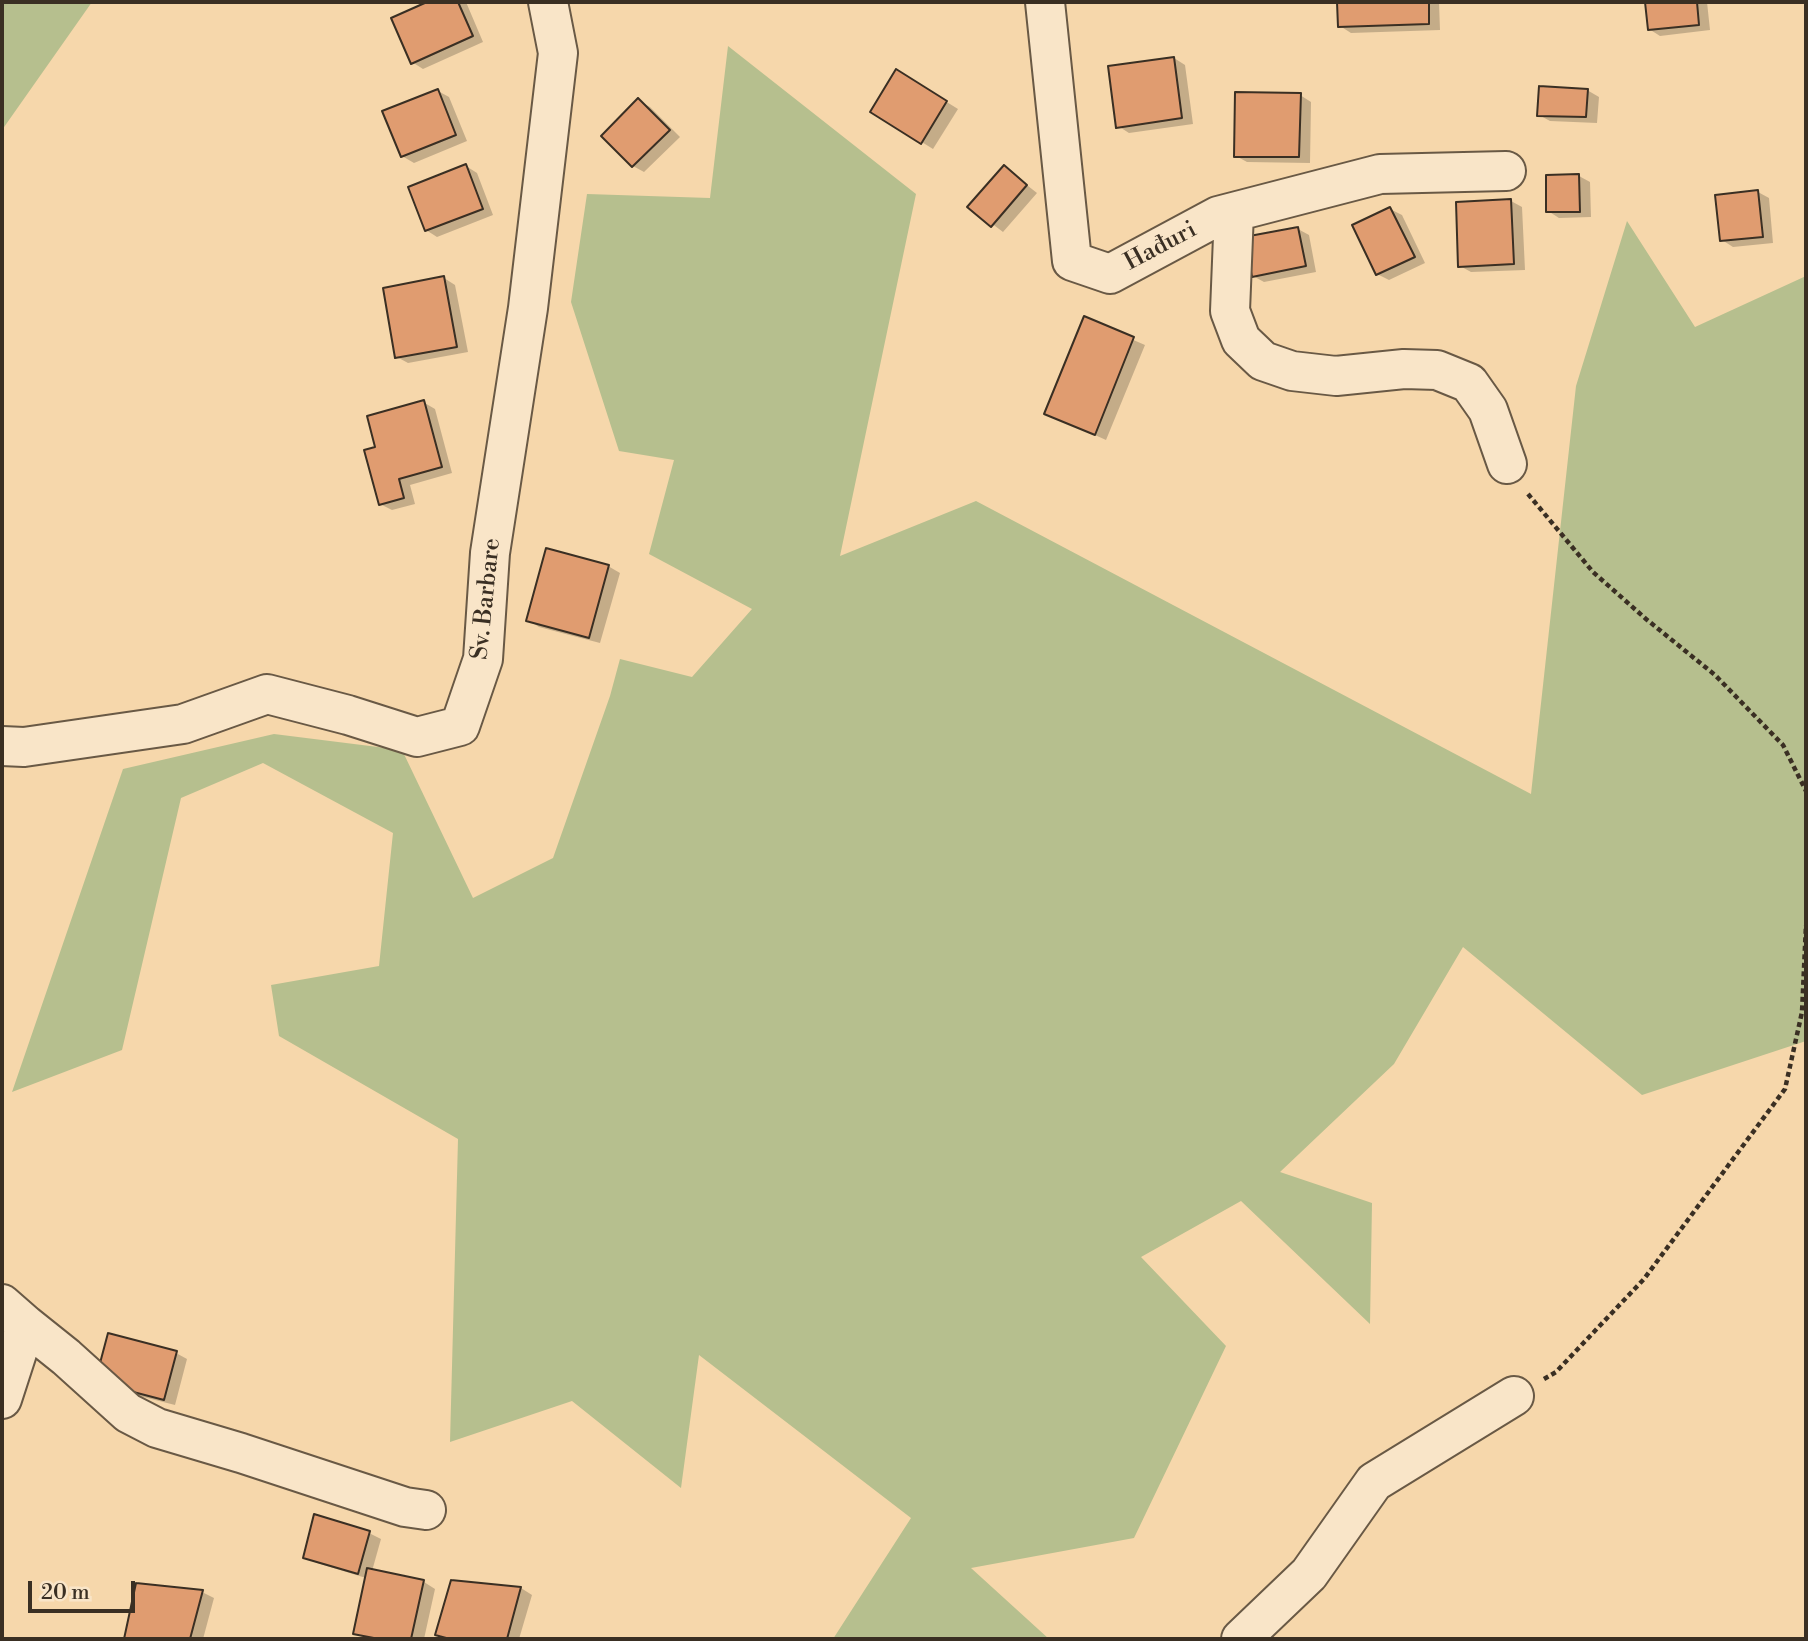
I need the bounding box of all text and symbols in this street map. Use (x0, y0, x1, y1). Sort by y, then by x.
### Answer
street label: Hađuri (1120, 216, 1202, 278)
street label: Sv. Barbare (466, 537, 508, 661)
scale bar (32, 1568, 138, 1612)
text: 20 m (41, 1580, 90, 1606)

